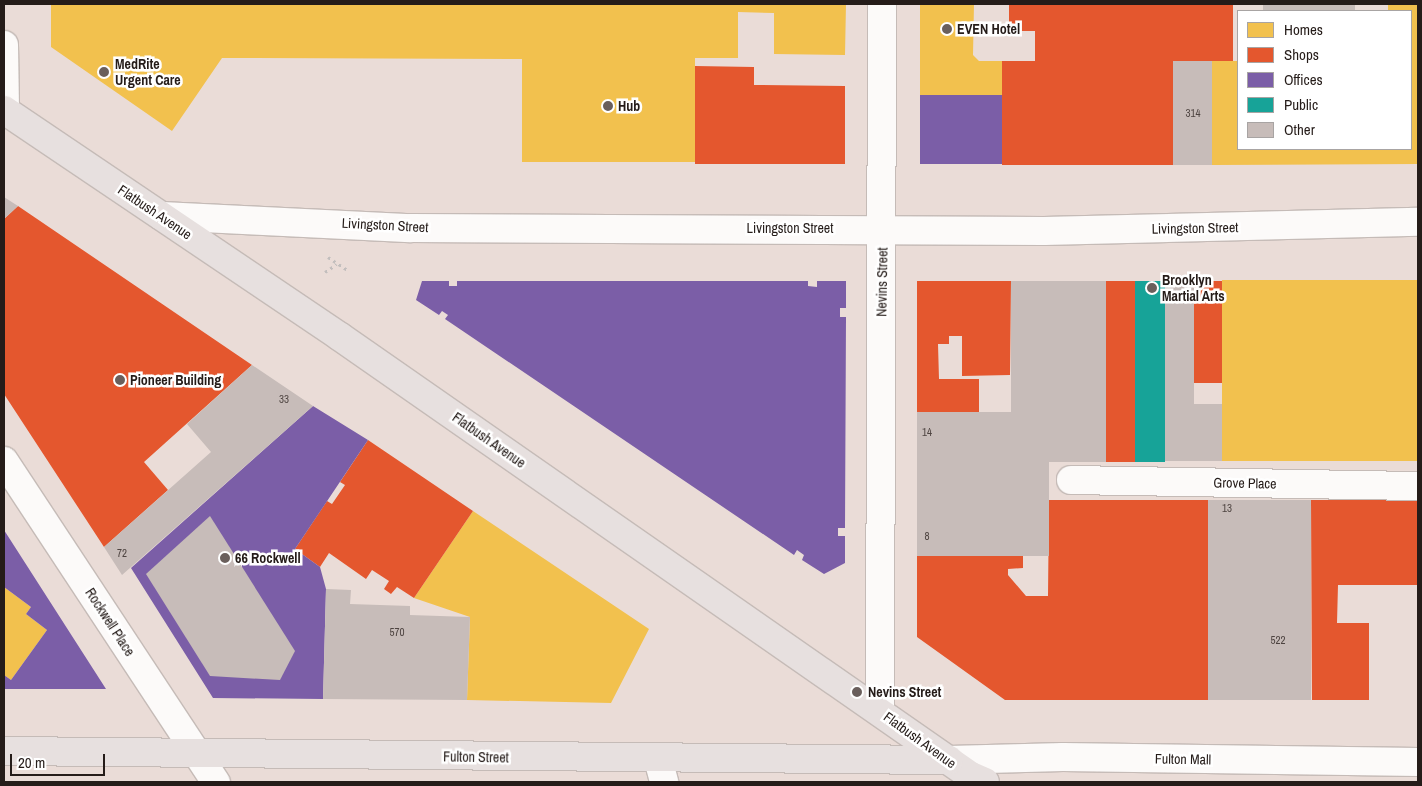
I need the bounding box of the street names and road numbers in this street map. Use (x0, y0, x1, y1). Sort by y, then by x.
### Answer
street label: Flatbush Avenue (115, 181, 195, 243)
street label: Livingston Street (341, 214, 429, 236)
street label: Livingston Street (1151, 219, 1239, 237)
street label: Livingston Street (747, 220, 833, 236)
street label: Nevins Street (873, 247, 891, 317)
street label: Flatbush Avenue (449, 408, 529, 472)
street label: Grove Place (1213, 474, 1277, 492)
street label: Rockwell Place (82, 585, 138, 659)
street label: Flatbush Avenue (880, 708, 960, 772)
street label: Fulton Street (443, 748, 509, 766)
street label: Fulton Mall (1155, 750, 1211, 768)

